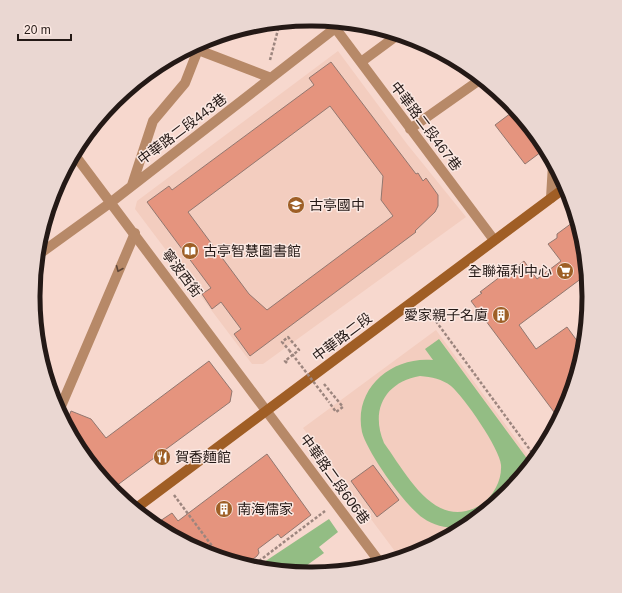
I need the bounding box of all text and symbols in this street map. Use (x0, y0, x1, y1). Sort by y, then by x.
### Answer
scale bar (18, 16, 71, 42)
text: 20 m (24, 23, 51, 37)
street label: 中華路二段467巷 (387, 78, 465, 174)
street label: 中華路二段443巷 (134, 90, 230, 168)
school or university icon: 古亭國中 (286, 195, 306, 215)
place label: 古亭國中 (309, 197, 365, 213)
library icon: 古亭智慧圖書館 (180, 241, 200, 261)
place label: 古亭智慧圖書館 (203, 243, 301, 259)
street label: 寧波西街 (159, 246, 205, 300)
supermarket icon: 全聯福利中心 (555, 261, 575, 281)
place label: 全聯福利中心 (468, 263, 552, 279)
one-way arrow (116, 265, 124, 272)
building icon: 愛家親子名廈 (491, 305, 511, 325)
place label: 愛家親子名廈 (404, 307, 488, 323)
street label: 中華路二段 (309, 310, 375, 364)
street label: 中華路二段606巷 (297, 431, 373, 527)
restaurant icon: 賀香麵館 (152, 447, 172, 467)
place label: 賀香麵館 (175, 449, 231, 465)
building icon: 南海儒家 (214, 499, 234, 519)
place label: 南海儒家 (237, 501, 293, 517)

